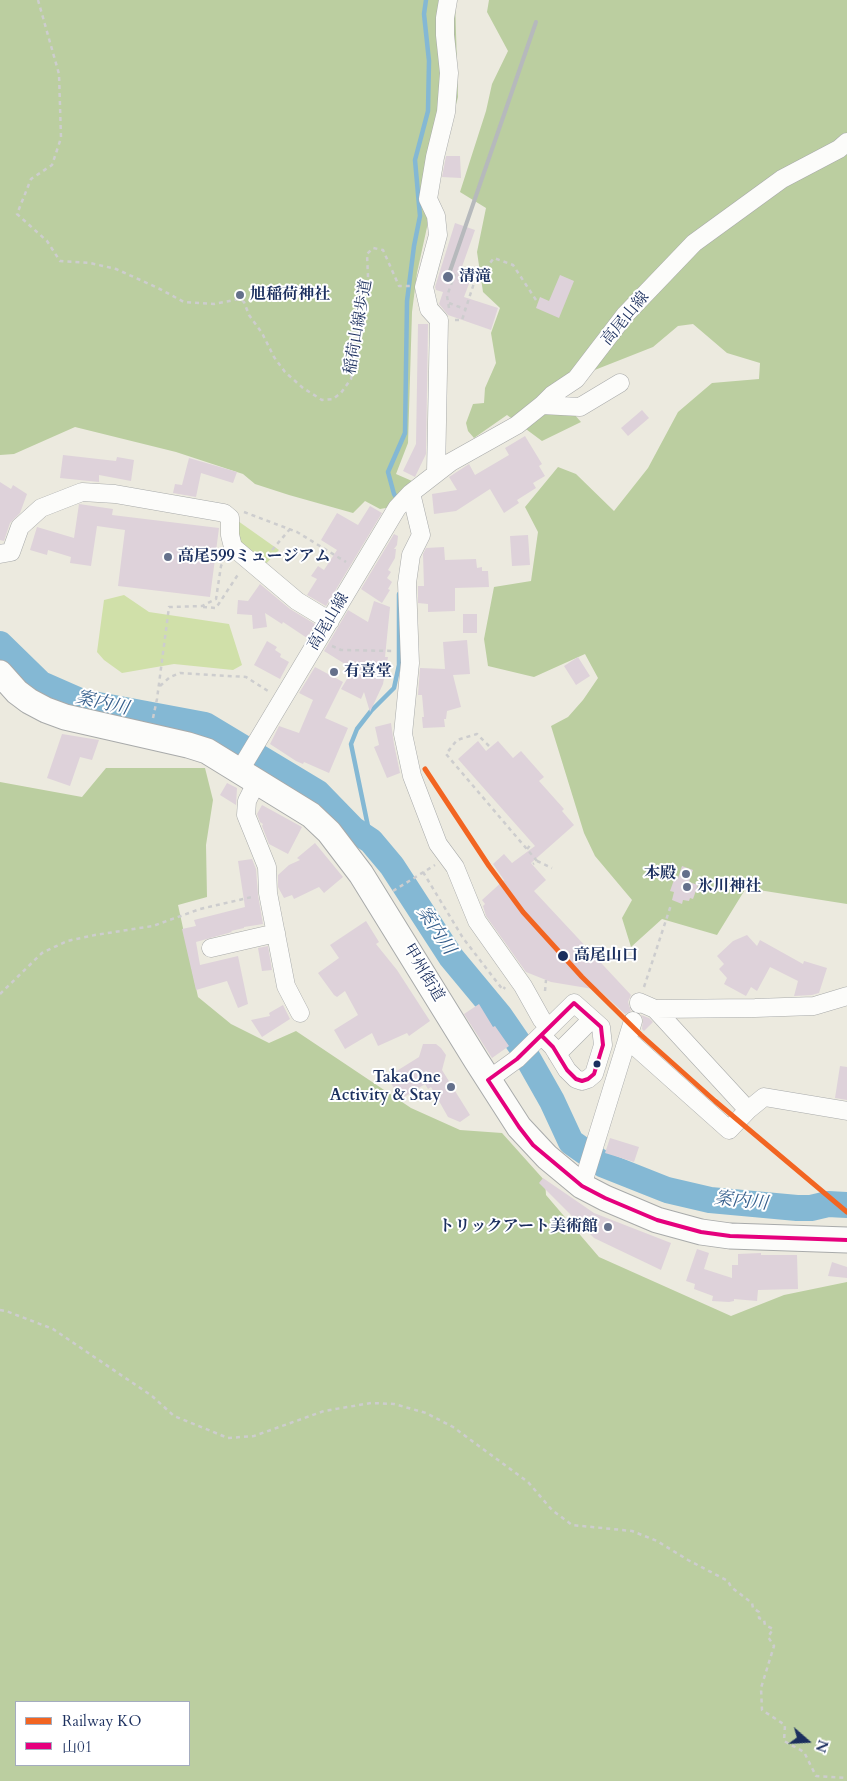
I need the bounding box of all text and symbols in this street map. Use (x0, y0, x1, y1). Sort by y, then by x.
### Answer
place label: 清滝 (459, 267, 491, 287)
marker: 清滝 (441, 270, 455, 284)
street label: 稲荷山線歩道 (341, 278, 377, 376)
place label: 旭稲荷神社 (250, 285, 330, 305)
street label: 高尾山線 (598, 288, 654, 350)
marker: 旭稲荷神社 (234, 289, 246, 301)
place label: 高尾599ミュージアム (178, 547, 331, 567)
marker: 高尾599ミュージアム (162, 551, 174, 563)
street label: 高尾山線 (304, 590, 354, 654)
place label: 有喜堂 (344, 662, 392, 682)
marker: 有喜堂 (328, 666, 340, 678)
water label: 案内川 (73, 687, 131, 721)
place label: 本殿 (644, 864, 676, 884)
marker: 本殿 (680, 868, 692, 880)
place label: 氷川神社 (697, 877, 761, 897)
marker: 氷川神社 (681, 881, 693, 893)
water label: 案内川 (411, 903, 459, 959)
street label: 甲州街道 (398, 941, 448, 1005)
place label: 高尾山口 (574, 946, 638, 966)
marker: 高尾山口 (556, 949, 570, 963)
unlabelled marker (592, 1059, 602, 1069)
place label: TakaOne Activity & Stay (330, 1068, 441, 1106)
marker: TakaOne Activity & Stay (445, 1081, 457, 1093)
water label: 案内川 (713, 1188, 769, 1216)
place label: トリックアート美術館 (438, 1217, 598, 1237)
marker: トリックアート美術館 (602, 1221, 614, 1233)
legend (15, 1701, 190, 1766)
text: Railway KO (62, 1711, 142, 1731)
north arrow (782, 1716, 832, 1766)
text: 山01 (62, 1737, 92, 1757)
text: N (811, 1737, 833, 1755)

